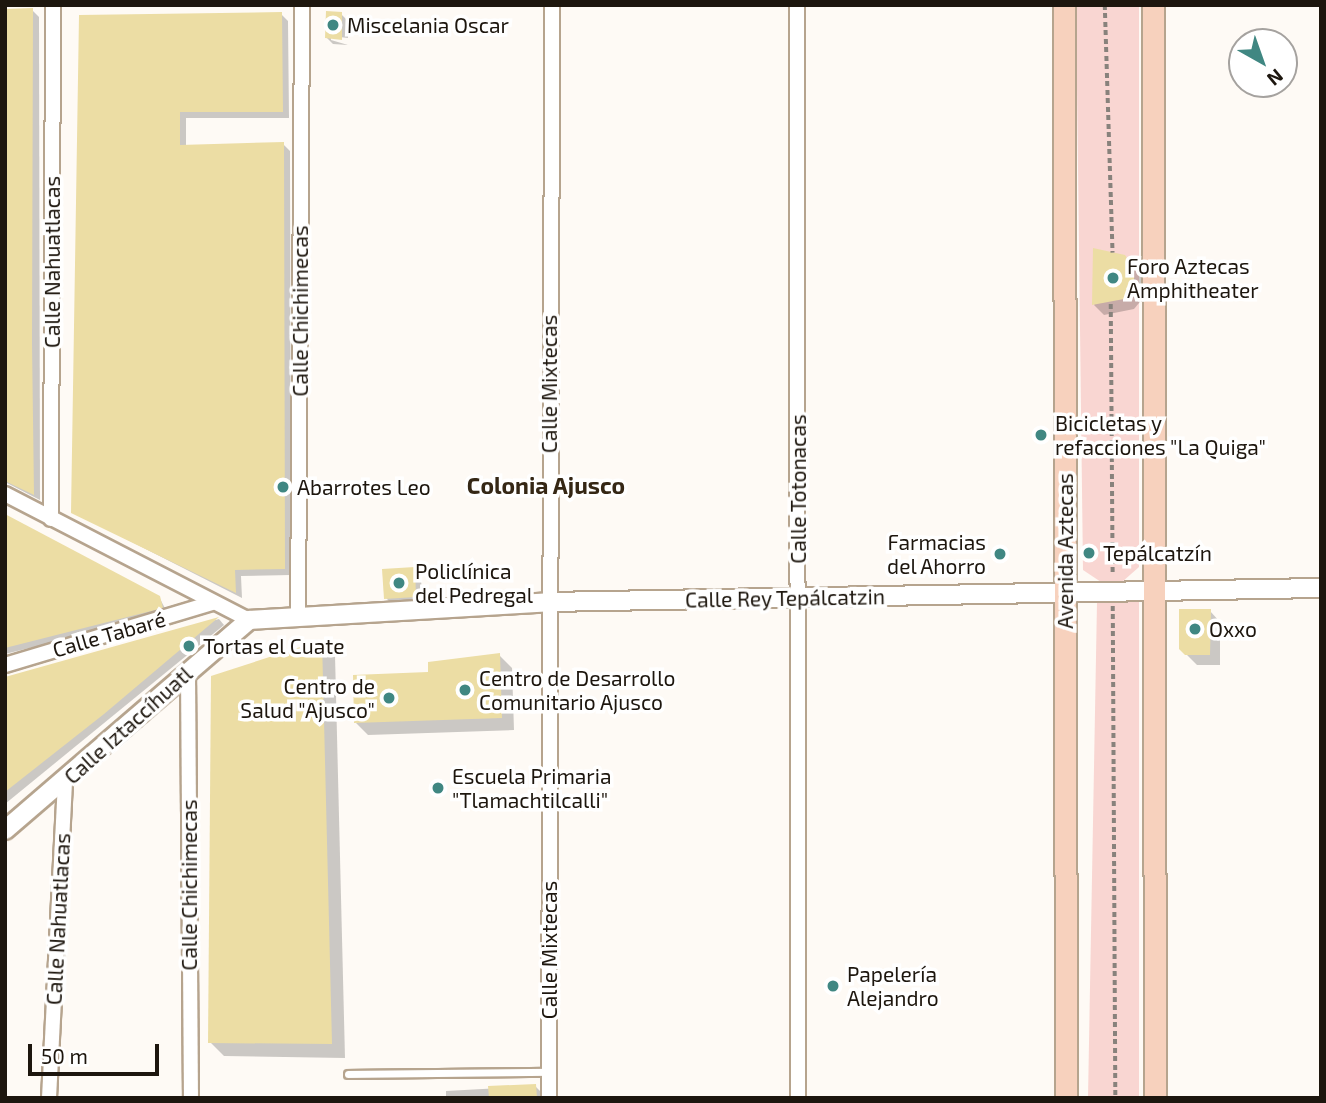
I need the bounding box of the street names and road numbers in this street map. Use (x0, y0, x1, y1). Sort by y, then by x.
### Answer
street label: Calle Nahuatlacas (39, 176, 65, 348)
street label: Calle Chichimecas (287, 225, 313, 397)
street label: Calle Mixtecas (536, 315, 562, 453)
street label: Calle Totonacas (785, 414, 811, 564)
street label: Avenida Aztecas (1052, 473, 1078, 629)
street label: Calle Rey Tepálcatzin (684, 584, 886, 612)
street label: Calle Tabaré (49, 606, 169, 662)
street label: Calle Iztaccíhuatl (59, 661, 197, 789)
street label: Calle Chichimecas (176, 799, 202, 971)
street label: Calle Nahuatlacas (41, 832, 75, 1006)
street label: Calle Mixtecas (536, 881, 562, 1019)

